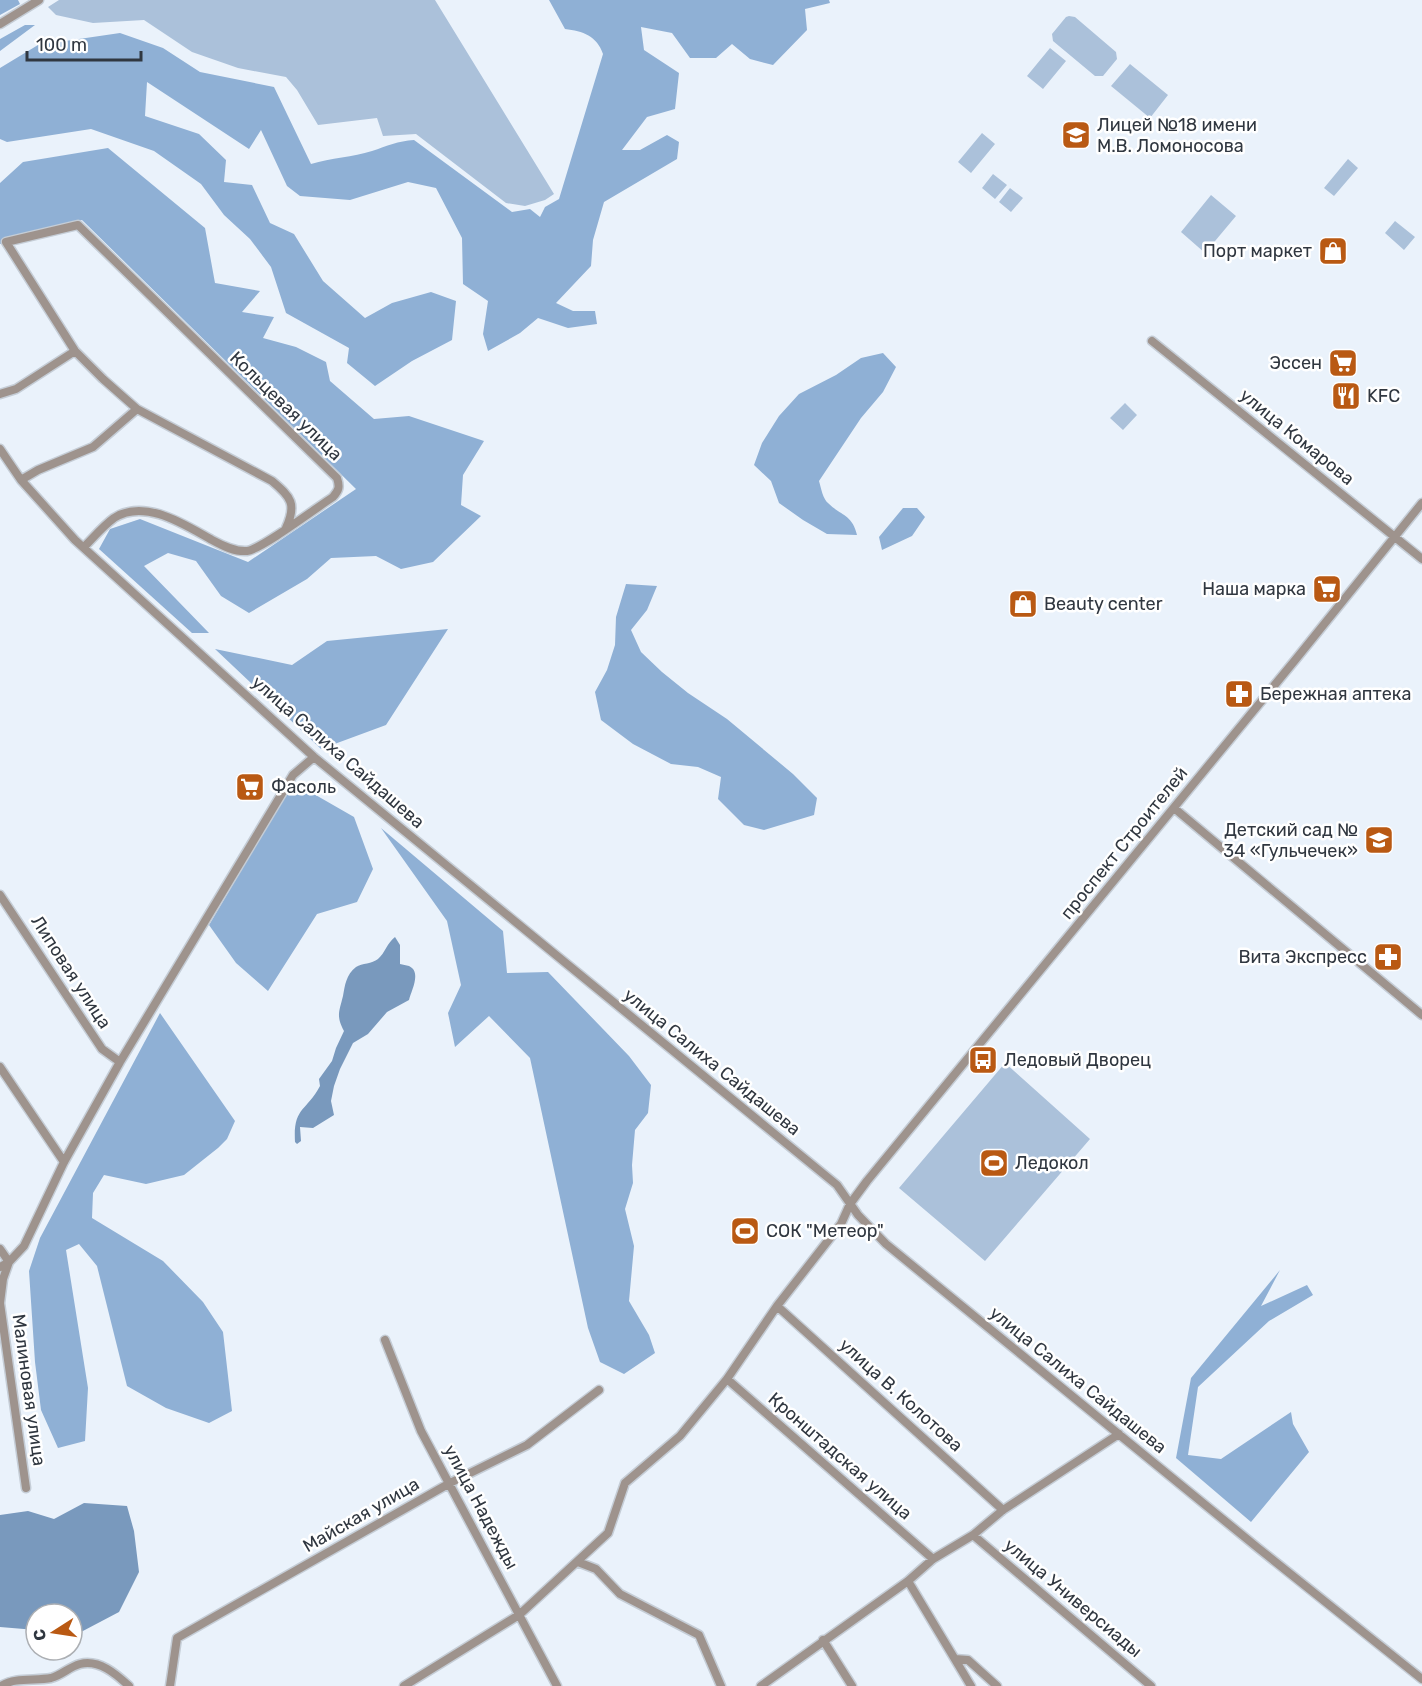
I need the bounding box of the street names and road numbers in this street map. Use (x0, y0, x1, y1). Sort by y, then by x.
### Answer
street label: Кольцевая улица (225, 347, 347, 465)
street label: улица Комарова (1235, 384, 1359, 490)
street label: улица Салиха Сайдашева (247, 671, 429, 833)
street label: проспект Строителей (1056, 762, 1192, 924)
street label: Липовая улица (26, 911, 116, 1033)
street label: улица Салиха Сайдашева (619, 984, 805, 1140)
street label: улица Салиха Сайдашева (985, 1302, 1171, 1458)
street label: Малиновая улица (7, 1313, 51, 1467)
street label: улица В. Колотова (835, 1334, 967, 1456)
street label: Кронштадская улица (764, 1388, 916, 1524)
street label: улица Надежды (439, 1441, 523, 1573)
street label: Майская улица (299, 1473, 423, 1557)
street label: улица Универсиады (1000, 1534, 1146, 1662)

